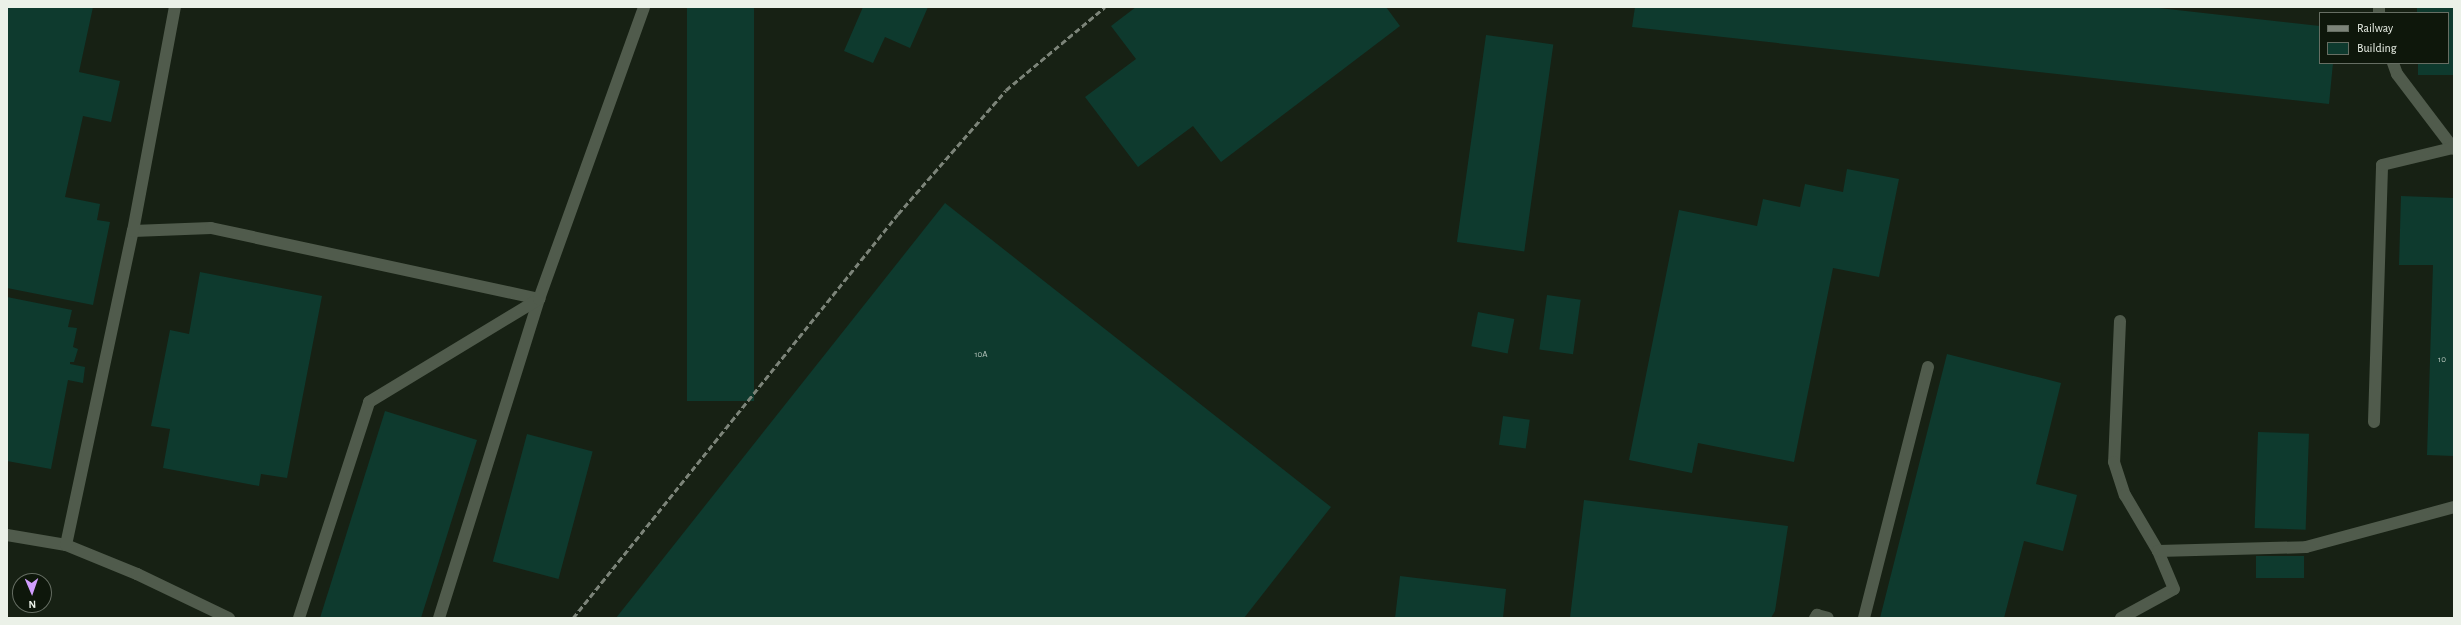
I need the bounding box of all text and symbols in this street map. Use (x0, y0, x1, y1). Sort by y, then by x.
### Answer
legend (2319, 12, 2449, 64)
text: Railway (2357, 22, 2393, 34)
text: Building (2357, 42, 2397, 54)
house number: 10А (974, 350, 988, 360)
house number: 10 (2438, 355, 2446, 365)
north arrow (12, 573, 52, 613)
text: N (28, 599, 36, 610)

